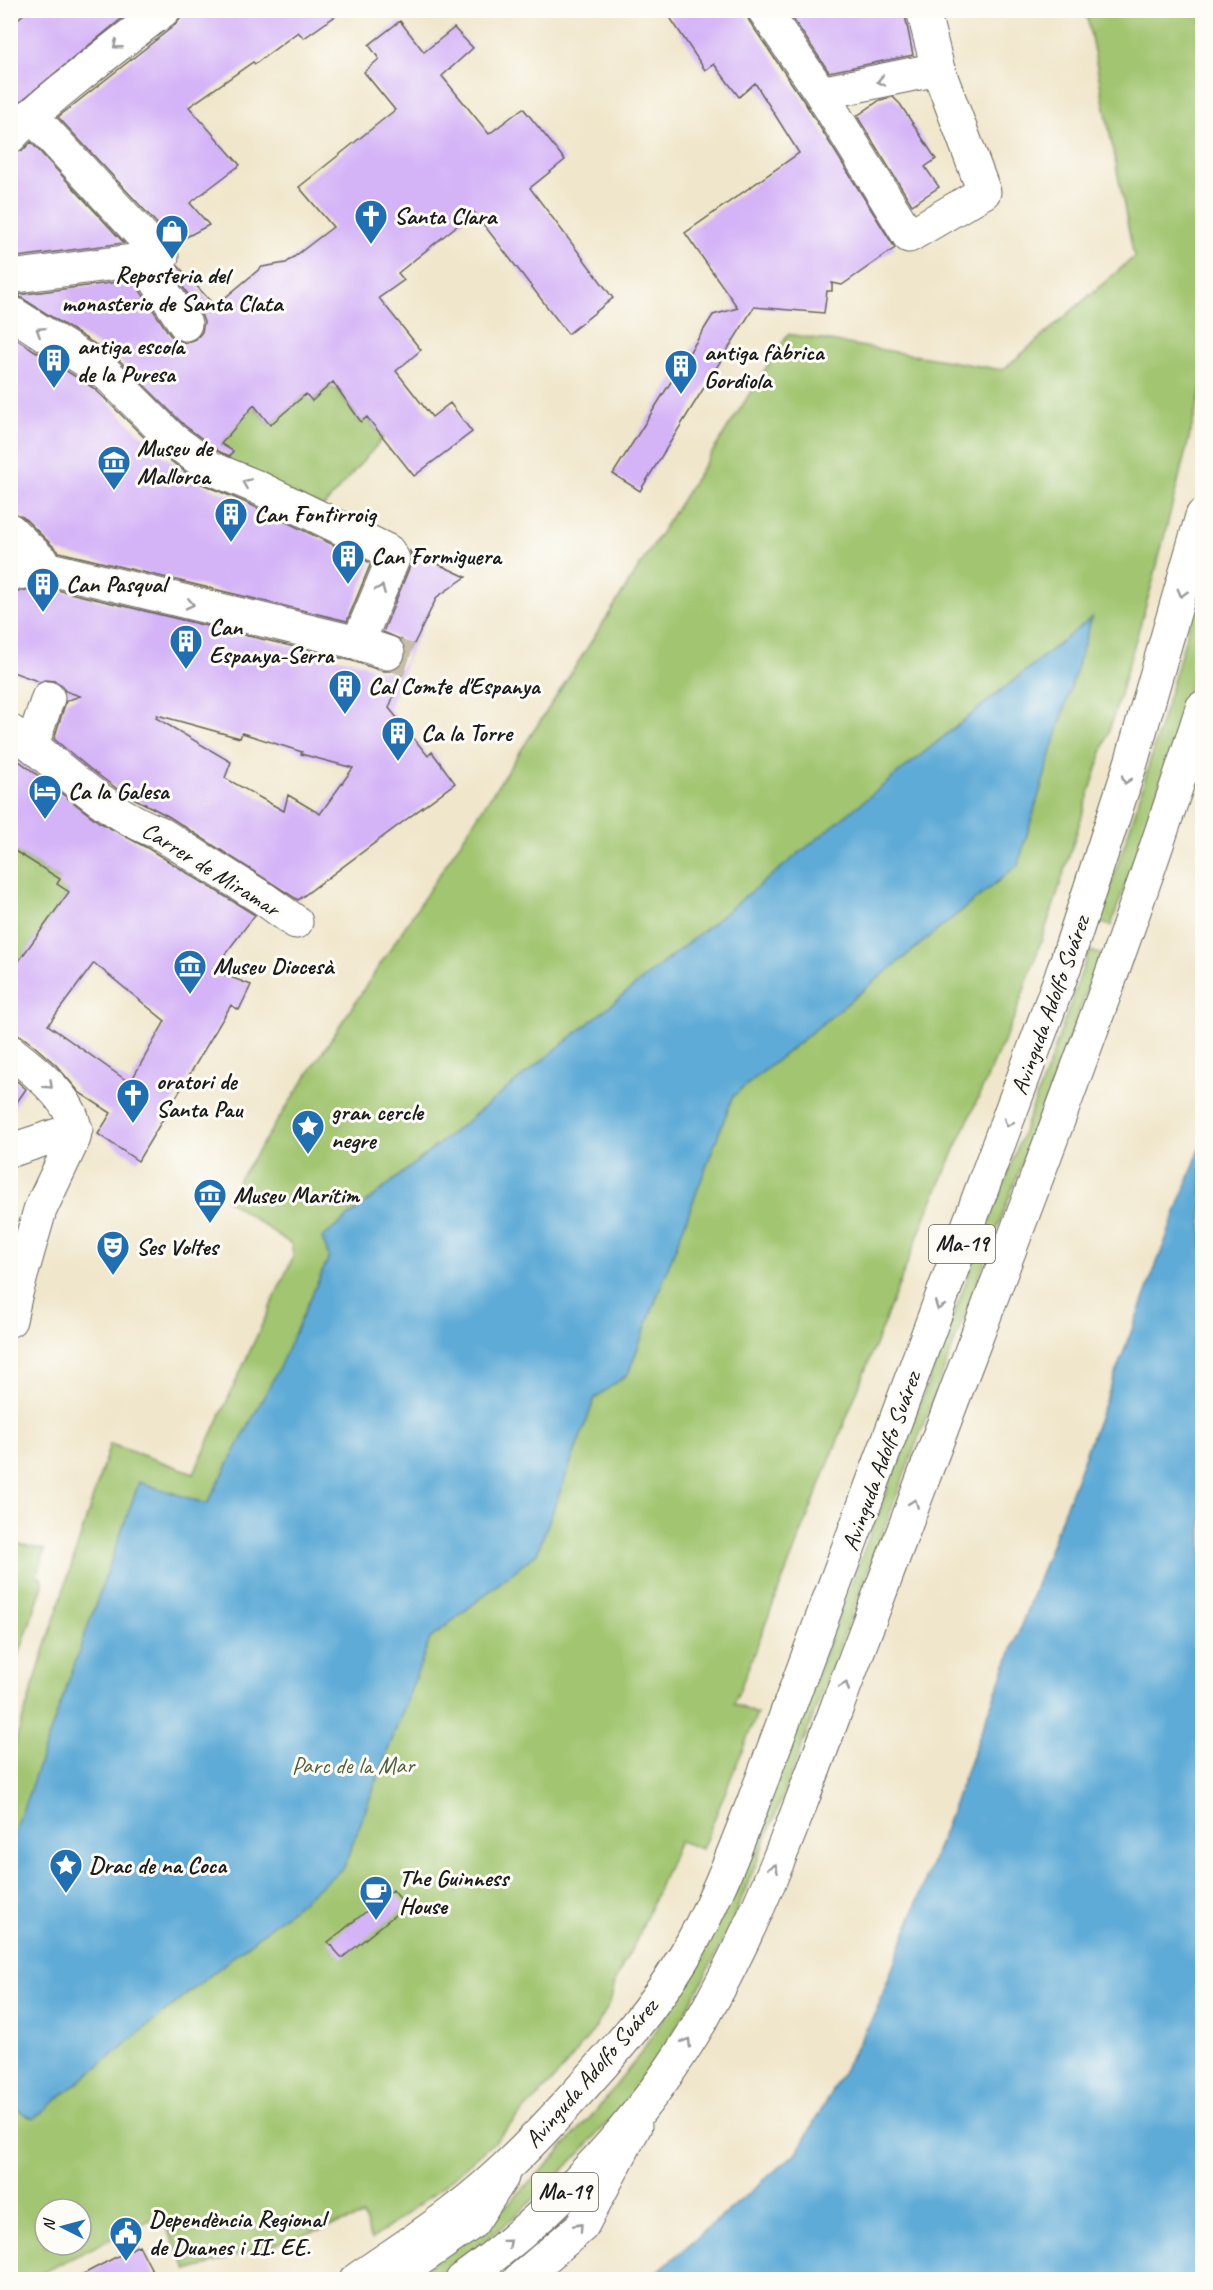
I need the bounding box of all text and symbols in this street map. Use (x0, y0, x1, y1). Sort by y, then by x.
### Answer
one-way arrow (113, 37, 124, 48)
one-way arrow (876, 73, 886, 86)
church icon: Santa Clara (353, 198, 389, 245)
place label: Santa Clara (394, 201, 499, 231)
shop icon: Reposteria del monasterio de Santa Clata (154, 213, 190, 260)
place label: Reposteria del monasterio de Santa Clata (61, 260, 285, 318)
one-way arrow (36, 327, 46, 339)
place label: antiga escola de la Puresa (77, 331, 186, 389)
place label: antiga fàbrica Gordiola (704, 337, 826, 395)
building icon: antiga escola de la Puresa (36, 342, 72, 389)
building icon: antiga fàbrica Gordiola (663, 348, 699, 395)
place label: Museu de Mallorca (137, 433, 214, 491)
museum icon: Museu de Mallorca (96, 444, 132, 491)
one-way arrow (242, 478, 253, 490)
building icon: Can Fontirroig (213, 496, 249, 543)
place label: Can Fontirroig (254, 499, 378, 529)
building icon: Can Formiguera (330, 538, 366, 585)
place label: Can Formiguera (371, 541, 503, 571)
building icon: Can Pasqual (25, 566, 61, 613)
place label: Can Pasqual (66, 569, 171, 599)
one-way arrow (374, 584, 386, 595)
one-way arrow (1177, 587, 1189, 598)
one-way arrow (185, 596, 195, 609)
place label: Can Espanya-Serra (209, 612, 336, 670)
building icon: Can Espanya-Serra (168, 623, 204, 670)
building icon: Cal Comte d'Espanya (327, 668, 363, 715)
place label: Cal Comte d'Espanya (368, 671, 542, 701)
building icon: Ca la Torre (380, 715, 416, 762)
place label: Ca la Torre (421, 718, 514, 748)
hotel icon: Ca la Galesa (27, 773, 63, 820)
one-way arrow (1121, 774, 1133, 785)
place label: Ca la Galesa (68, 776, 171, 806)
street label: Carrer de Miramar (137, 815, 287, 924)
street label: Avinguda Adolfo Suárez (1004, 909, 1097, 1099)
museum icon: Museu Diocesà (172, 948, 208, 995)
place label: Museu Diocesà (213, 951, 336, 981)
place label: oratori de Santa Pau (156, 1066, 244, 1124)
church icon: oratori de Santa Pau (115, 1077, 151, 1124)
one-way arrow (42, 1078, 53, 1089)
place label: gran cercle negre (331, 1097, 425, 1155)
place icon: gran cercle negre (290, 1108, 326, 1155)
one-way arrow (1002, 1117, 1015, 1128)
museum icon: Museu Marítim (192, 1177, 228, 1224)
place label: Museu Marítim (233, 1180, 360, 1210)
road number: Ma-19 (929, 1225, 995, 1263)
theatre icon: Ses Voltes (95, 1229, 131, 1276)
place label: Ses Voltes (136, 1232, 221, 1262)
one-way arrow (934, 1299, 946, 1310)
street label: Avinguda Adolfo Suárez (835, 1365, 928, 1555)
one-way arrow (907, 1499, 919, 1510)
one-way arrow (838, 1681, 850, 1692)
park label: Parc de la Mar (292, 1750, 417, 1780)
place icon: Drac de na Coca (48, 1847, 84, 1894)
place label: Drac de na Coca (89, 1850, 228, 1880)
place label: The Guinness House (399, 1863, 511, 1921)
one-way arrow (767, 1863, 779, 1874)
cafe icon: The Guinness House (358, 1874, 394, 1921)
street label: Avinguda Adolfo Suárez (518, 1990, 666, 2154)
one-way arrow (680, 2038, 692, 2048)
road number: Ma-19 (532, 2173, 598, 2211)
north arrow (33, 2197, 93, 2257)
place label: Dependència Regional de Duanes i II. EE. (149, 2204, 330, 2262)
public building icon: Dependència Regional de Duanes i II. EE. (108, 2215, 144, 2262)
text: N (39, 2216, 60, 2232)
one-way arrow (572, 2224, 583, 2234)
one-way arrow (501, 2240, 512, 2251)

